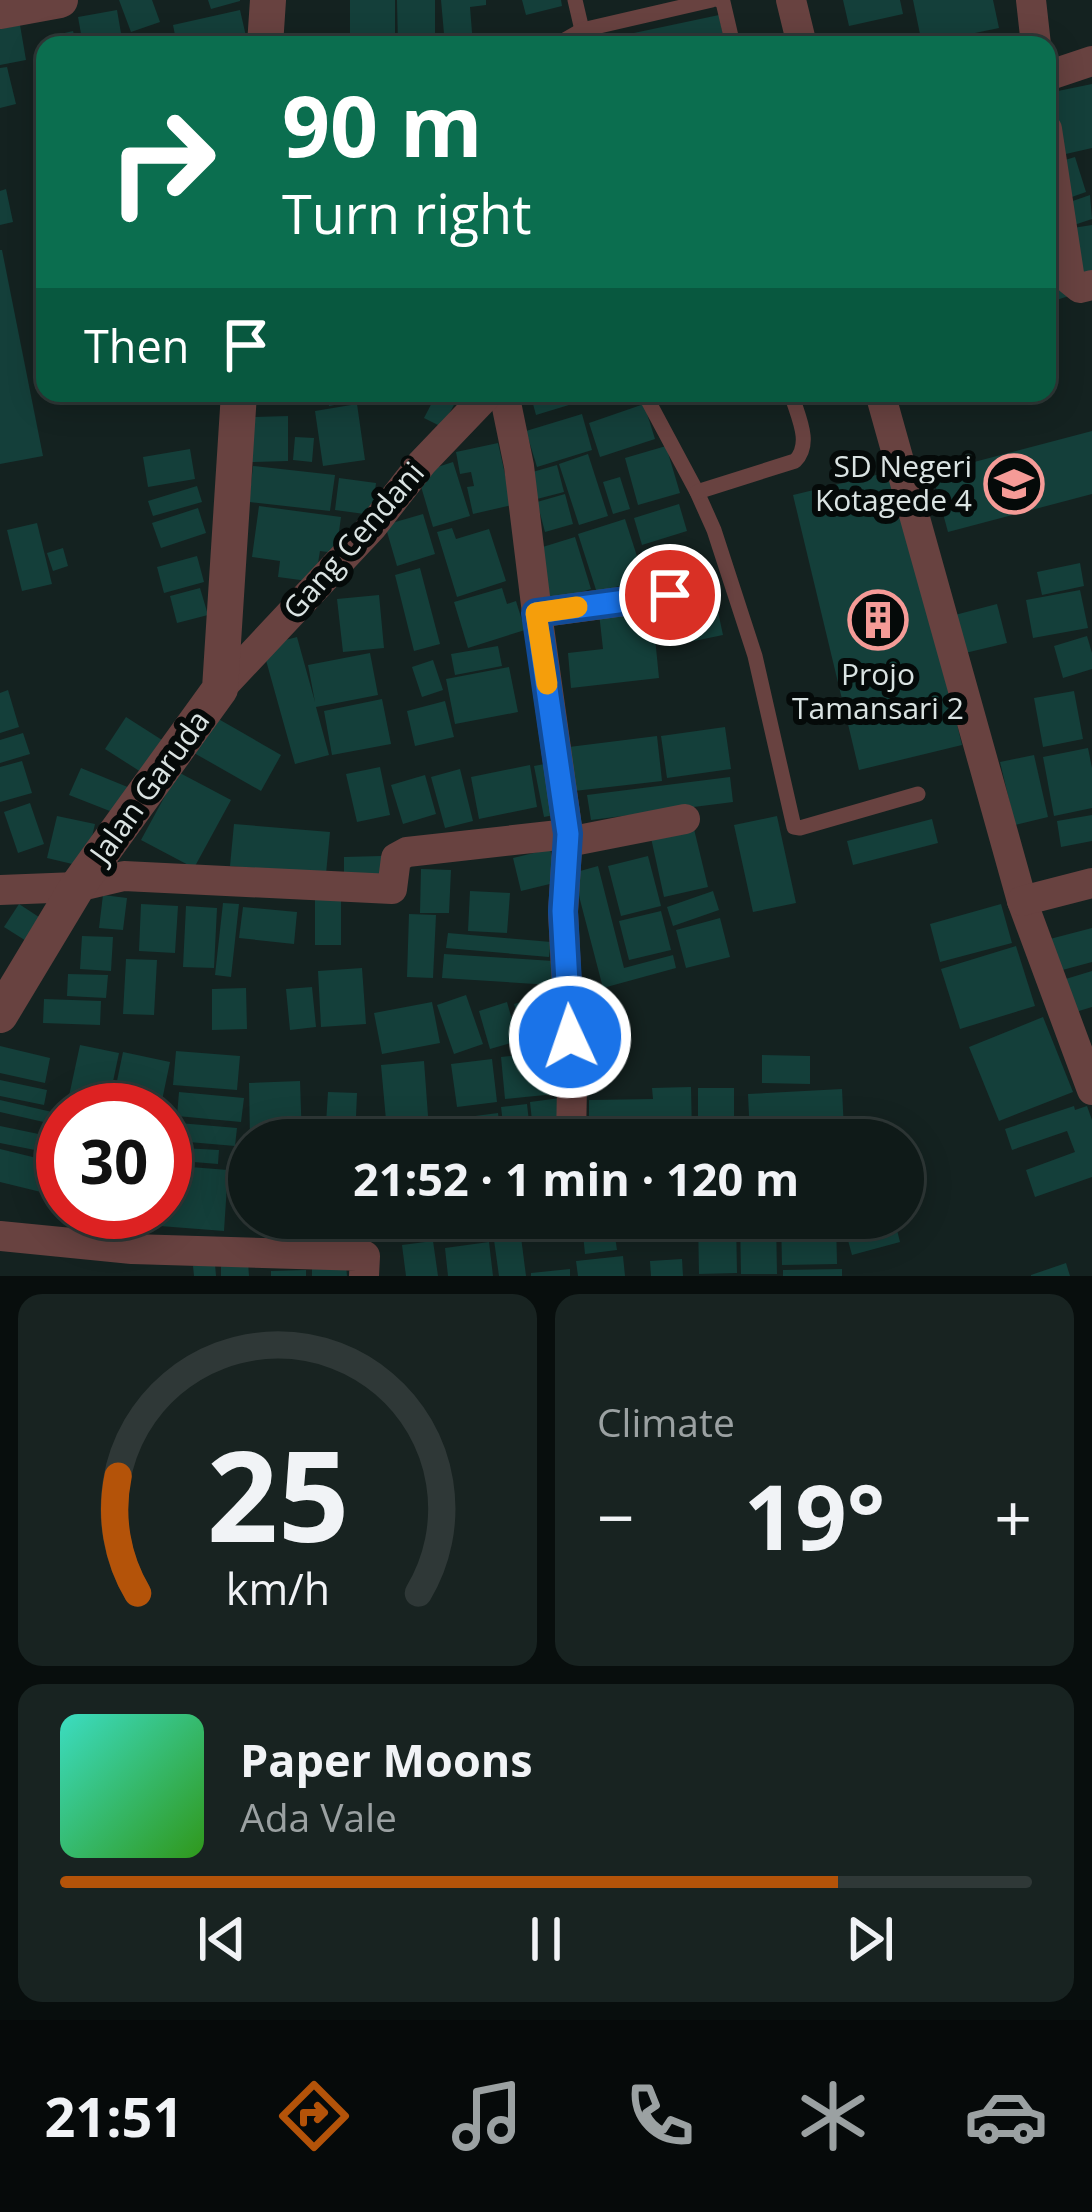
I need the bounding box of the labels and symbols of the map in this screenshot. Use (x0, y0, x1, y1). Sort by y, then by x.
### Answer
place label: SD Negeri Kotagede 4 (815, 445, 972, 520)
street label: Gang Cendani (273, 453, 433, 627)
school or university icon: SD Negeri Kotagede 4 (983, 453, 1045, 515)
pin (619, 544, 721, 646)
building icon: Projo Tamansari 2 (847, 589, 909, 651)
place label: Projo Tamansari 2 (792, 653, 964, 728)
street label: Jalan Garuda (78, 702, 218, 873)
position arrow (507, 974, 633, 1100)
speed limit sign: 30 (36, 1083, 192, 1239)

